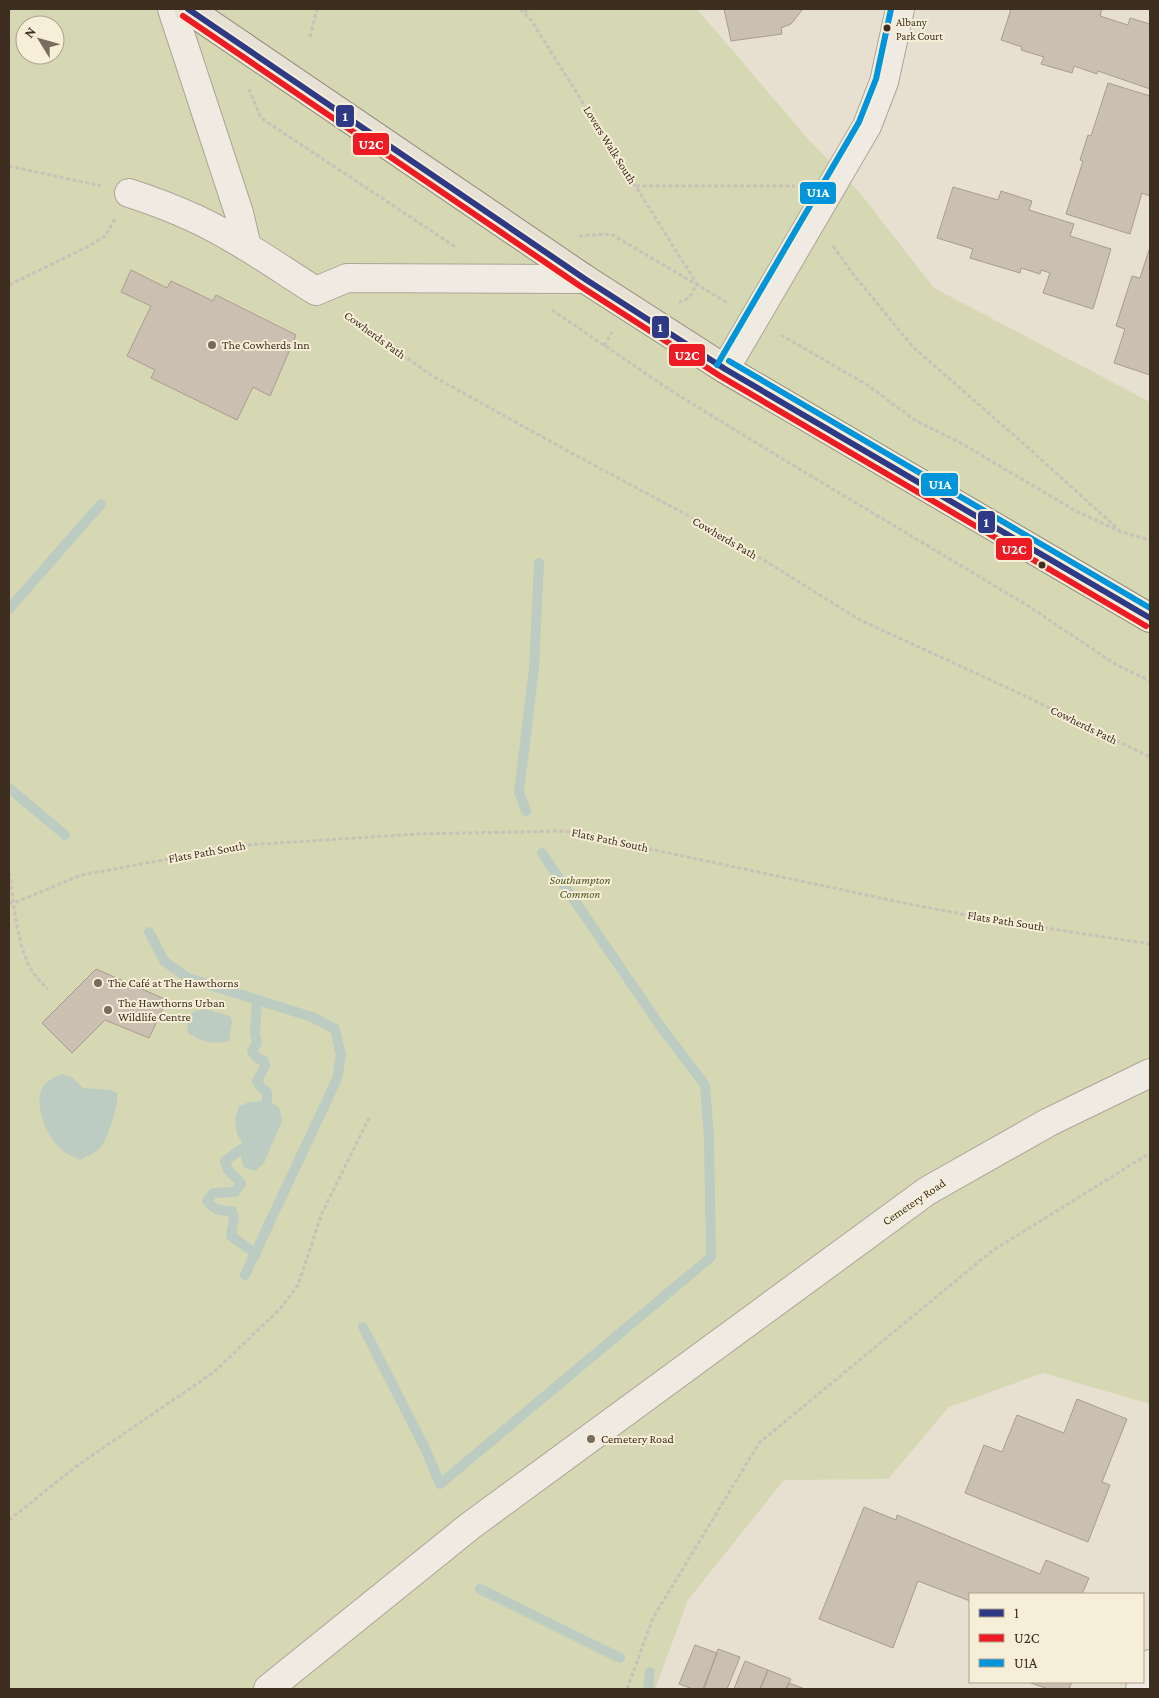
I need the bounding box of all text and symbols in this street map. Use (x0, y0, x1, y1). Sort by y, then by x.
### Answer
north arrow (15, 15, 65, 65)
place label: Albany Park Court (896, 16, 943, 42)
text: N (20, 23, 39, 41)
marker: Albany Park Court (882, 23, 892, 33)
street label: Lovers Walk South (580, 103, 640, 187)
line badge: 1 (335, 104, 355, 128)
text: 1 (342, 108, 348, 124)
line badge: U2C (352, 132, 390, 156)
text: U2C (358, 136, 384, 152)
line badge: U1A (799, 181, 837, 205)
text: U1A (806, 184, 830, 200)
street label: Cowherds Path (342, 308, 409, 362)
line badge: 1 (651, 315, 670, 339)
text: 1 (657, 319, 663, 335)
place label: The Cowherds Inn (222, 338, 310, 352)
marker: The Cowherds Inn (206, 339, 218, 351)
line badge: U2C (668, 343, 706, 367)
text: U2C (674, 347, 700, 363)
line badge: U1A (920, 472, 959, 497)
text: U1A (928, 476, 952, 492)
line badge: 1 (977, 510, 996, 534)
street label: Cowherds Path (690, 514, 760, 562)
text: 1 (983, 514, 989, 530)
line badge: U2C (995, 537, 1033, 561)
text: U2C (1001, 541, 1027, 557)
unlabelled marker (1037, 560, 1047, 570)
street label: Cowherds Path (1048, 703, 1120, 747)
street label: Flats Path South (570, 825, 650, 855)
street label: Flats Path South (167, 838, 247, 866)
park label: Southampton Common (550, 873, 610, 901)
street label: Flats Path South (966, 908, 1046, 934)
place label: The Café at The Hawthorns (108, 976, 239, 990)
marker: The Café at The Hawthorns (92, 977, 104, 989)
place label: The Hawthorns Urban Wildlife Centre (118, 996, 225, 1024)
marker: The Hawthorns Urban Wildlife Centre (102, 1004, 114, 1016)
street label: Cemetery Road (880, 1175, 949, 1228)
place label: Cemetery Road (601, 1432, 674, 1446)
marker: Cemetery Road (585, 1433, 597, 1445)
legend (969, 1593, 1144, 1683)
text: 1 (1014, 1605, 1019, 1621)
text: U2C (1014, 1630, 1040, 1646)
text: U1A (1014, 1655, 1038, 1671)

